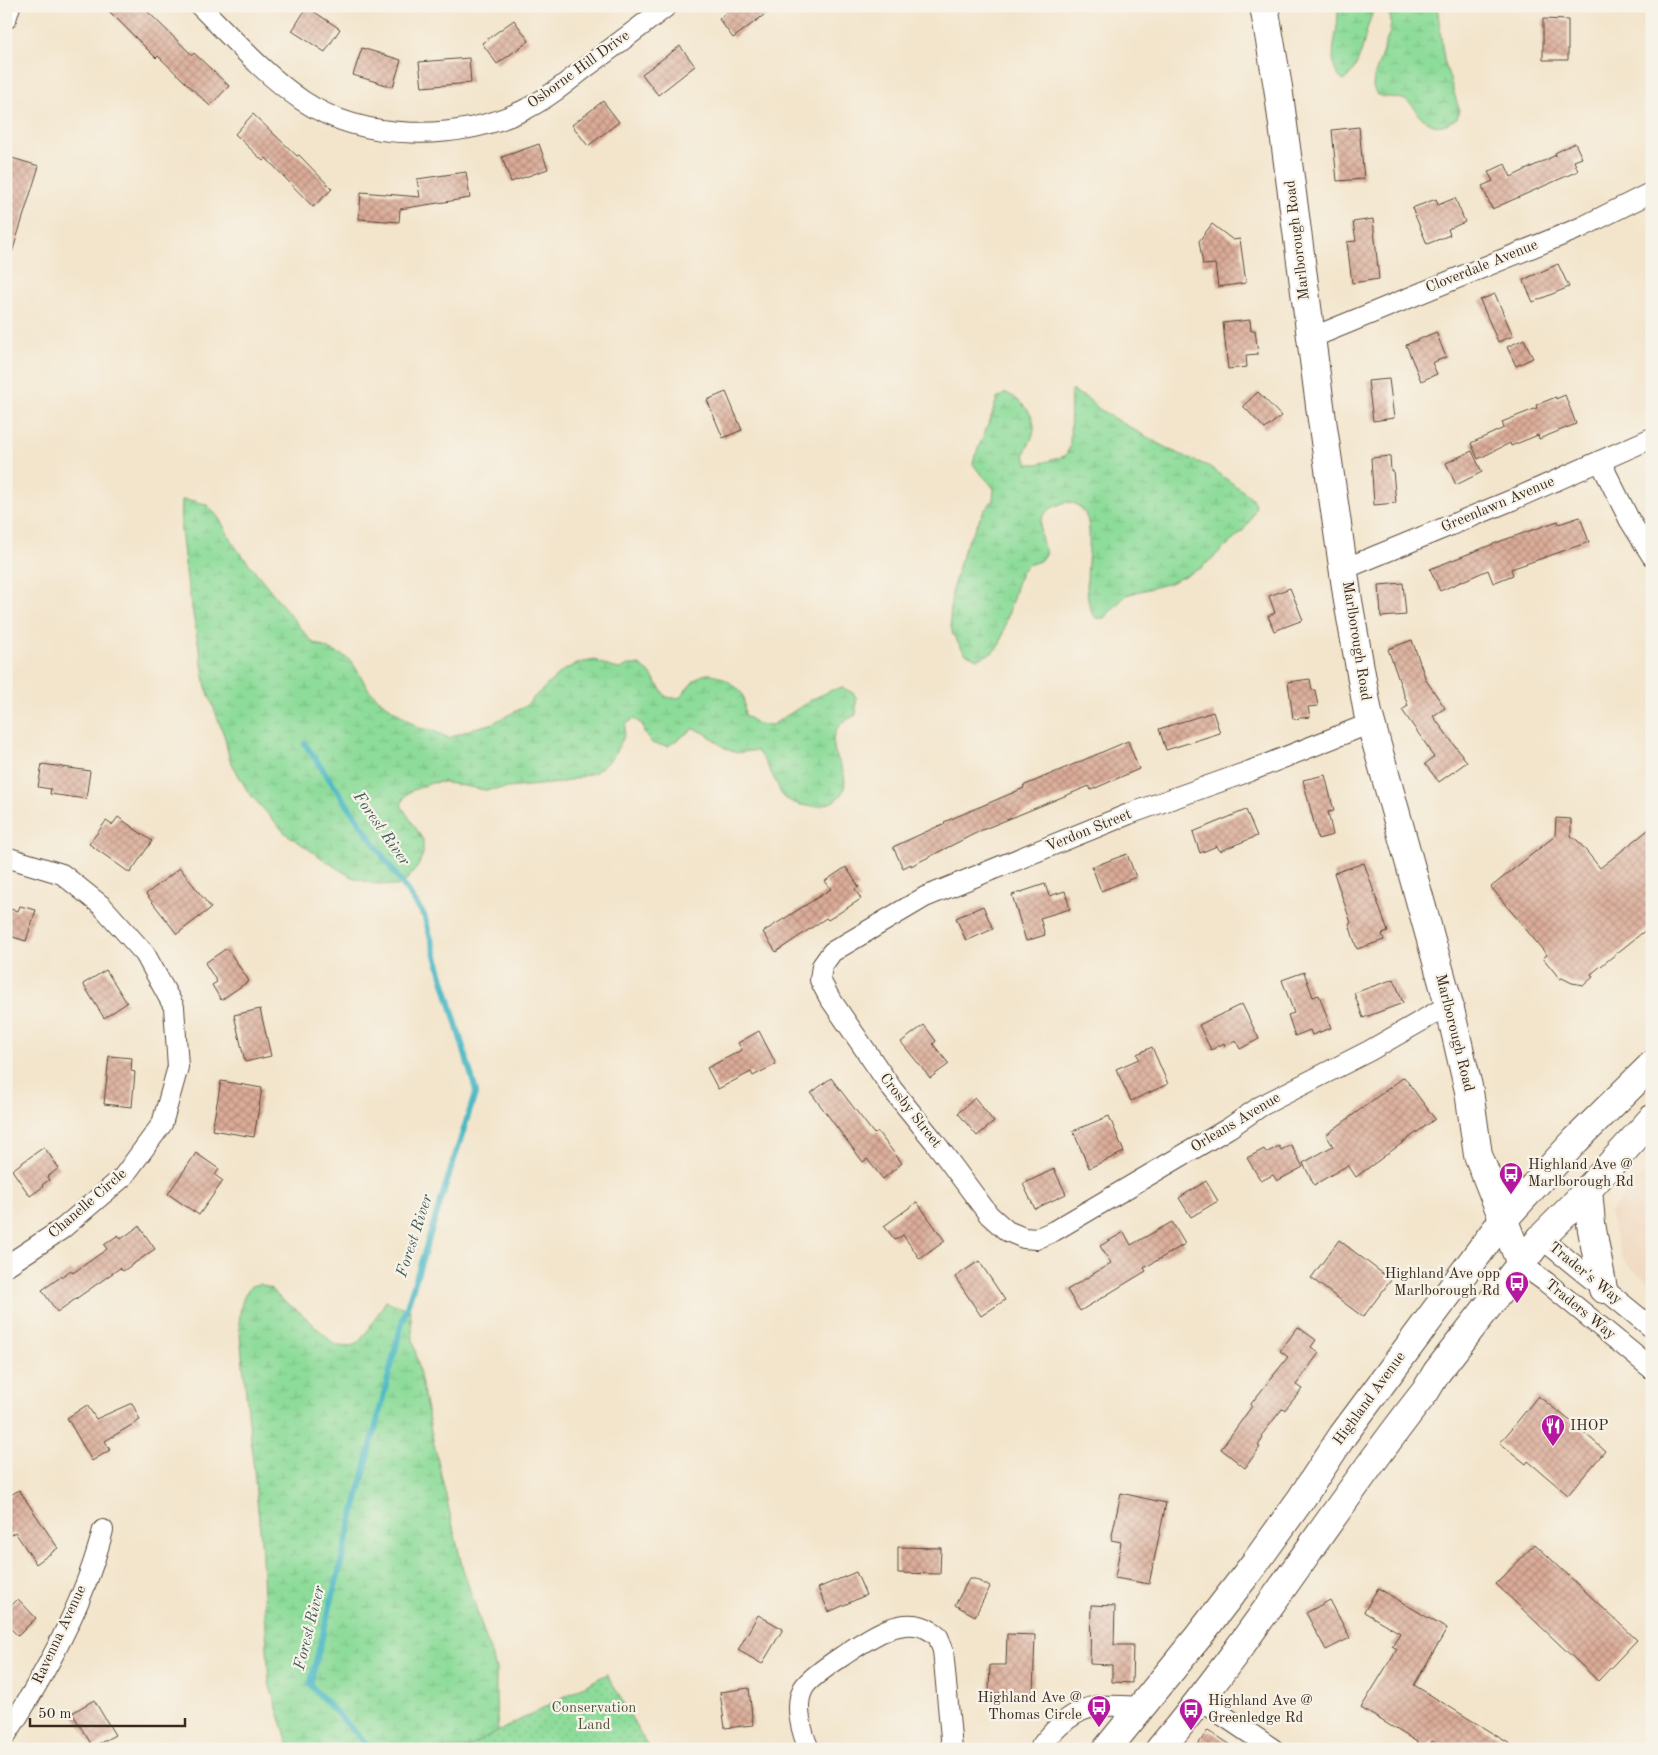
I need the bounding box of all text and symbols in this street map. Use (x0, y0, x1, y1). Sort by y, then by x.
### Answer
street label: Osborne Hill Drive (525, 28, 633, 112)
street label: Marlborough Road (1283, 179, 1313, 301)
street label: Cloverdale Avenue (1424, 238, 1540, 296)
street label: Greenlawn Avenue (1439, 474, 1557, 536)
street label: Marlborough Road (1339, 580, 1373, 702)
water label: Forest River (349, 788, 413, 870)
street label: Verdon Street (1044, 807, 1134, 855)
street label: Marlborough Road (1432, 973, 1476, 1094)
street label: Crosby Street (876, 1071, 944, 1151)
street label: Orleans Avenue (1189, 1090, 1283, 1156)
place label: Highland Ave @ Marlborough Rd (1528, 1158, 1634, 1190)
bus stop icon: Highland Ave @ Marlborough Rd (1498, 1161, 1524, 1195)
street label: Chanelle Circle (46, 1166, 130, 1242)
water label: Forest River (394, 1192, 436, 1280)
street label: Trader's Way (1546, 1240, 1624, 1308)
place label: Highland Ave opp Marlborough Rd (1384, 1267, 1500, 1299)
bus stop icon: Highland Ave opp Marlborough Rd (1504, 1270, 1530, 1304)
street label: Traders Way (1542, 1277, 1618, 1343)
street label: Highland Avenue (1331, 1349, 1409, 1448)
restaurant icon: IHOP (1540, 1413, 1566, 1447)
place label: IHOP (1570, 1419, 1608, 1434)
street label: Ravenna Avenue (31, 1583, 89, 1687)
water label: Forest River (292, 1583, 328, 1673)
place label: Highland Ave @ Thomas Circle (977, 1691, 1082, 1723)
bus stop icon: Highland Ave @ Thomas Circle (1086, 1694, 1112, 1728)
place label: Highland Ave @ Greenledge Rd (1208, 1694, 1313, 1726)
scale bar (30, 1695, 185, 1727)
bus stop icon: Highland Ave @ Greenledge Rd (1178, 1697, 1204, 1731)
park label: Conservation Land (552, 1701, 636, 1733)
text: 50 m (38, 1707, 72, 1722)

